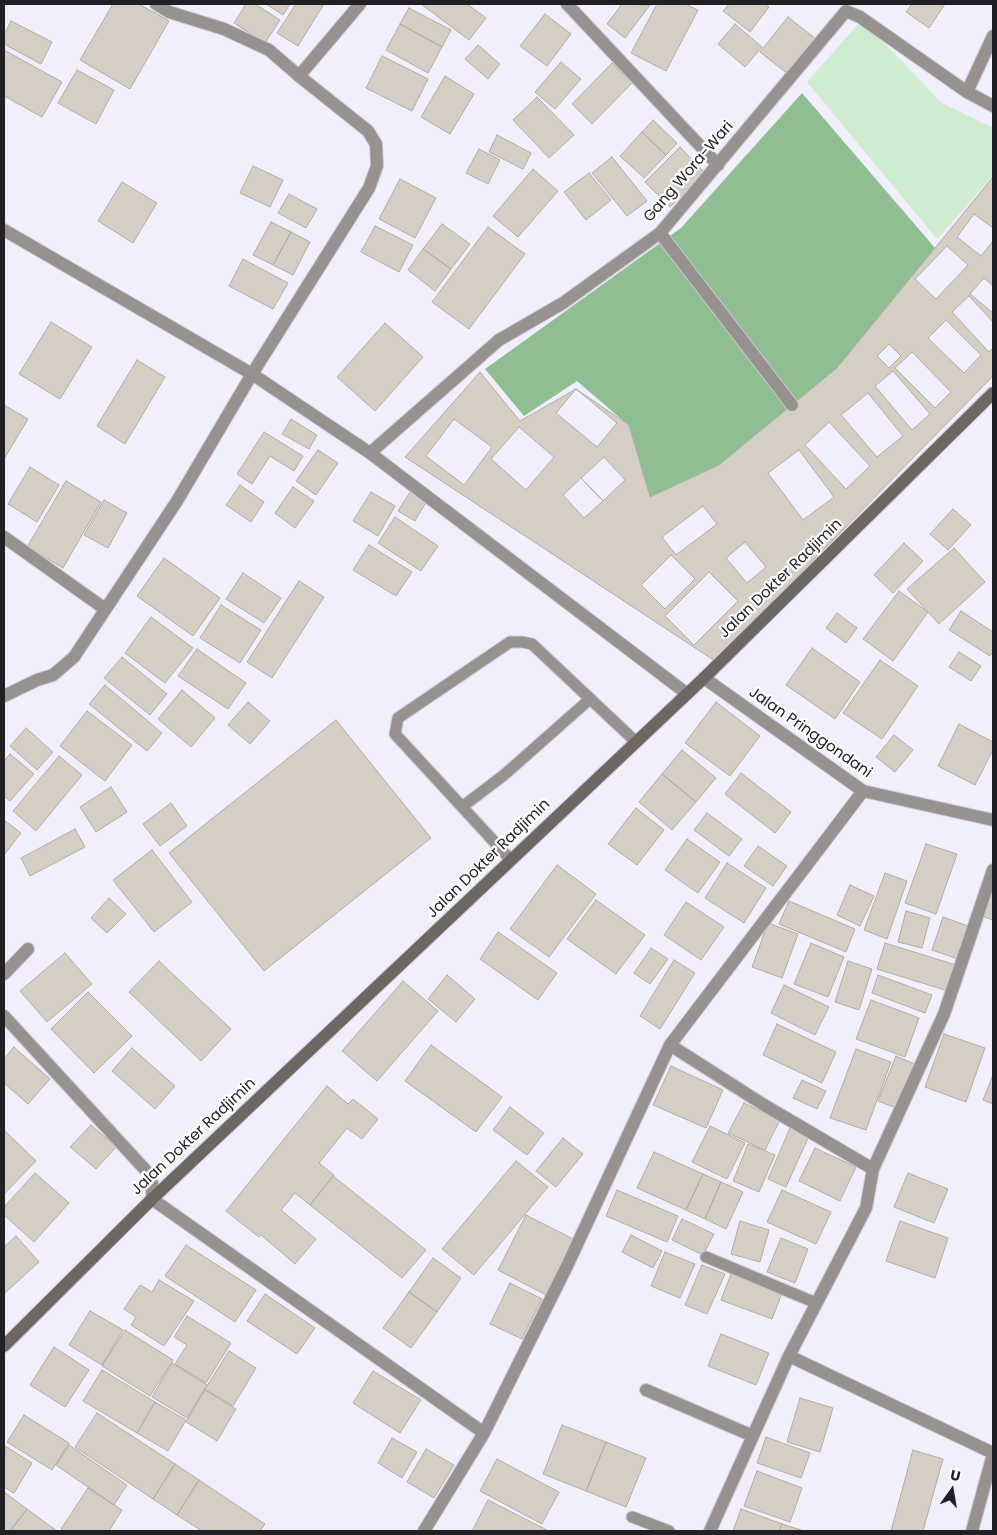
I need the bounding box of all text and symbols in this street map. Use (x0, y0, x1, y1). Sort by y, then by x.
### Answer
street label: Gang Wora-Wari (640, 118, 738, 226)
street label: Jalan Dokter Radjimin (716, 516, 846, 642)
street label: Jalan Pringgondani (745, 684, 875, 782)
street label: Jalan Dokter Radjimin (424, 796, 554, 922)
street label: Jalan Dokter Radjimin (128, 1075, 260, 1199)
north arrow (927, 1465, 977, 1515)
text: U (948, 1465, 962, 1486)

